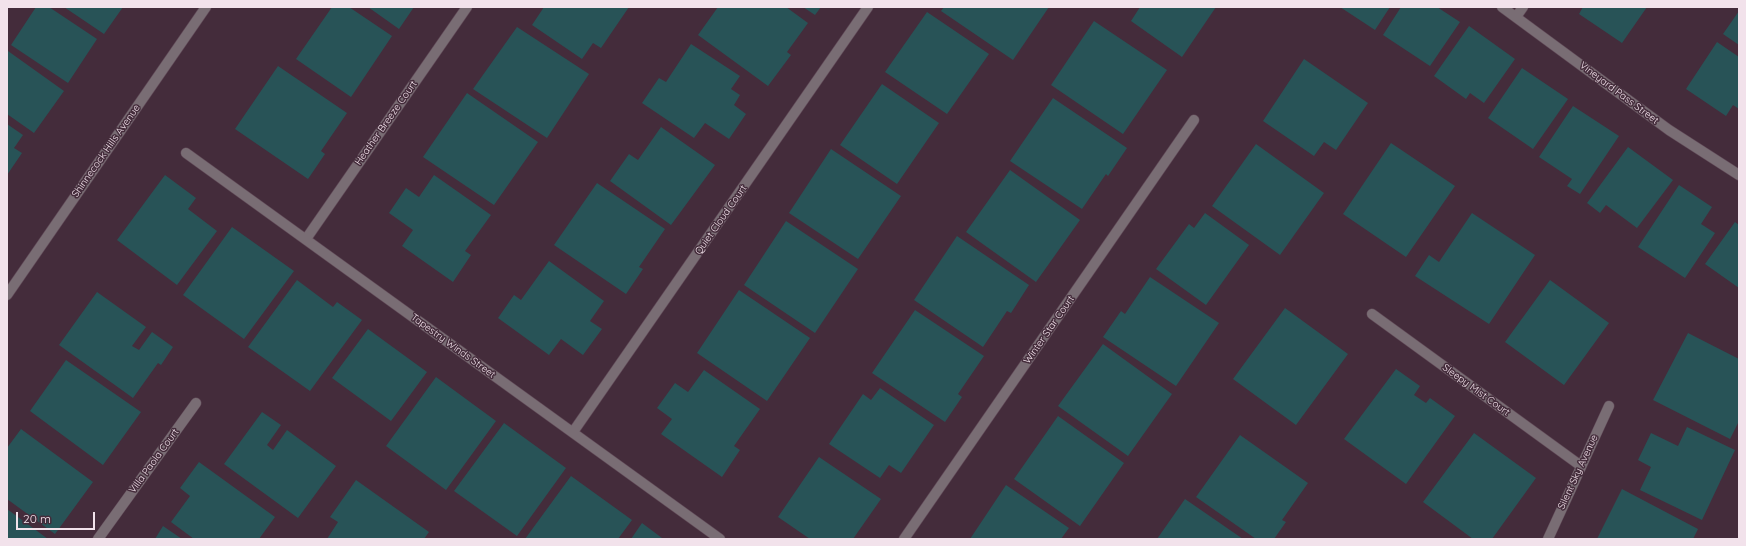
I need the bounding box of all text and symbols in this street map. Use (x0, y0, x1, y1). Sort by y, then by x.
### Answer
street label: Vineyard Pass Street (1577, 59, 1661, 127)
street label: Heather Breeze Court (352, 78, 420, 168)
street label: Shinnecock Hills Avenue (69, 102, 143, 200)
street label: Quiet Cloud Court (693, 183, 749, 257)
street label: Winter Star Court (1021, 294, 1077, 366)
street label: Tapestry Winds Street (408, 311, 498, 381)
street label: Sleepy Mist Court (1440, 362, 1512, 418)
street label: Villa Paola Court (127, 426, 181, 496)
street label: Silent Sky Avenue (1555, 433, 1601, 511)
scale bar (18, 504, 97, 530)
text: 20 m (23, 511, 51, 526)

